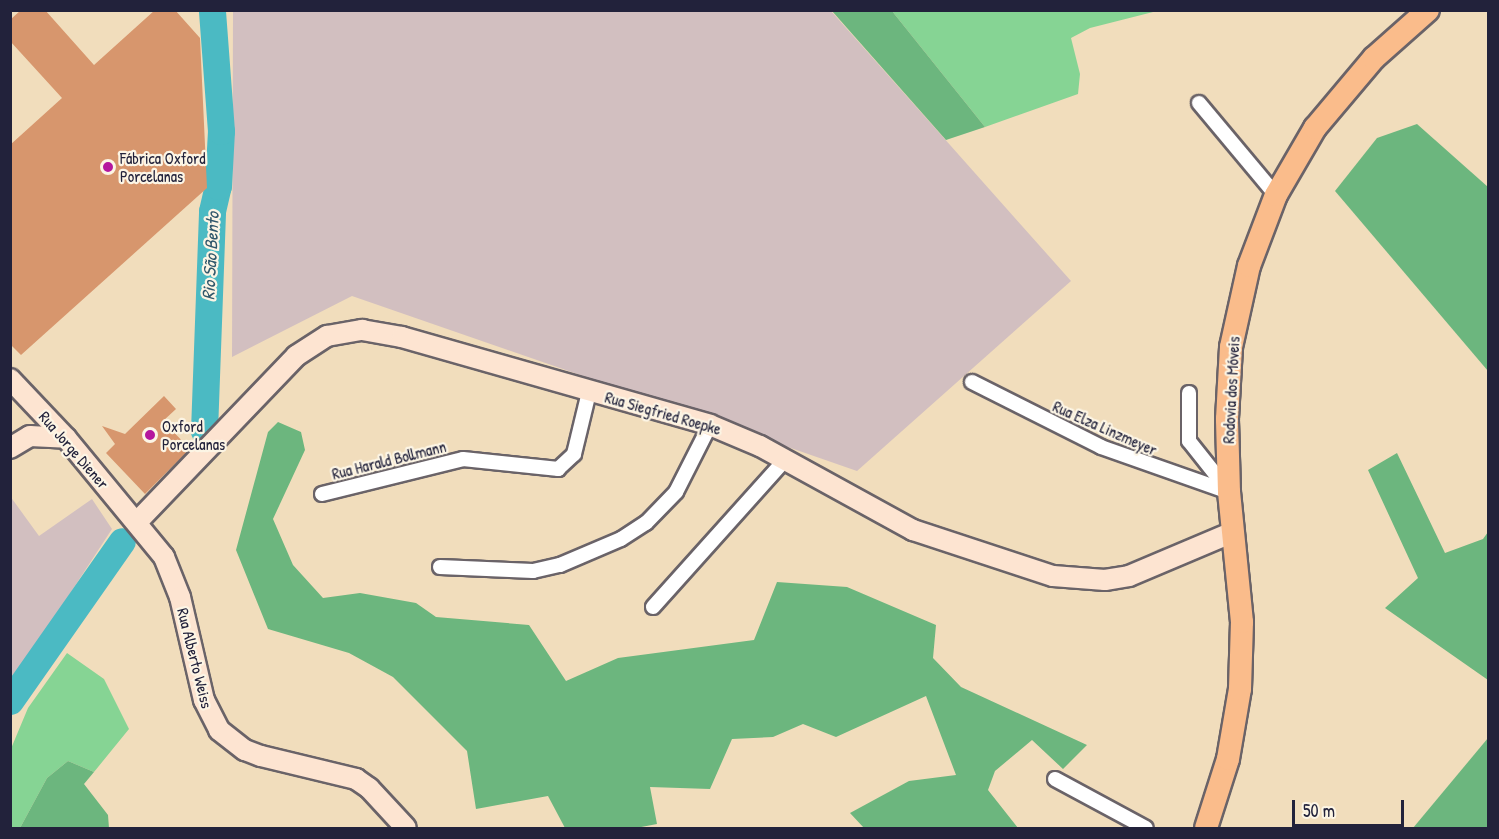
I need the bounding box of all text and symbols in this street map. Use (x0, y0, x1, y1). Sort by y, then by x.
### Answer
place label: Fábrica Oxford Porcelanas (120, 148, 205, 186)
marker: Fábrica Oxford Porcelanas (101, 160, 115, 174)
water label: Rio São Bento (198, 211, 224, 301)
street label: Rodovia dos Móveis (1219, 336, 1243, 444)
street label: Rua Siegfried Roepke (603, 387, 723, 439)
street label: Rua Elza Linzmeyer (1050, 396, 1160, 460)
street label: Rua Jorge Diener (35, 407, 113, 493)
place label: Oxford Porcelanas (162, 416, 225, 454)
marker: Oxford Porcelanas (143, 428, 157, 442)
street label: Rua Harald Bollmann (330, 437, 448, 483)
street label: Rua Alberto Weiss (173, 606, 217, 710)
scale bar (1295, 788, 1408, 826)
text: 50 m (1303, 798, 1335, 823)

